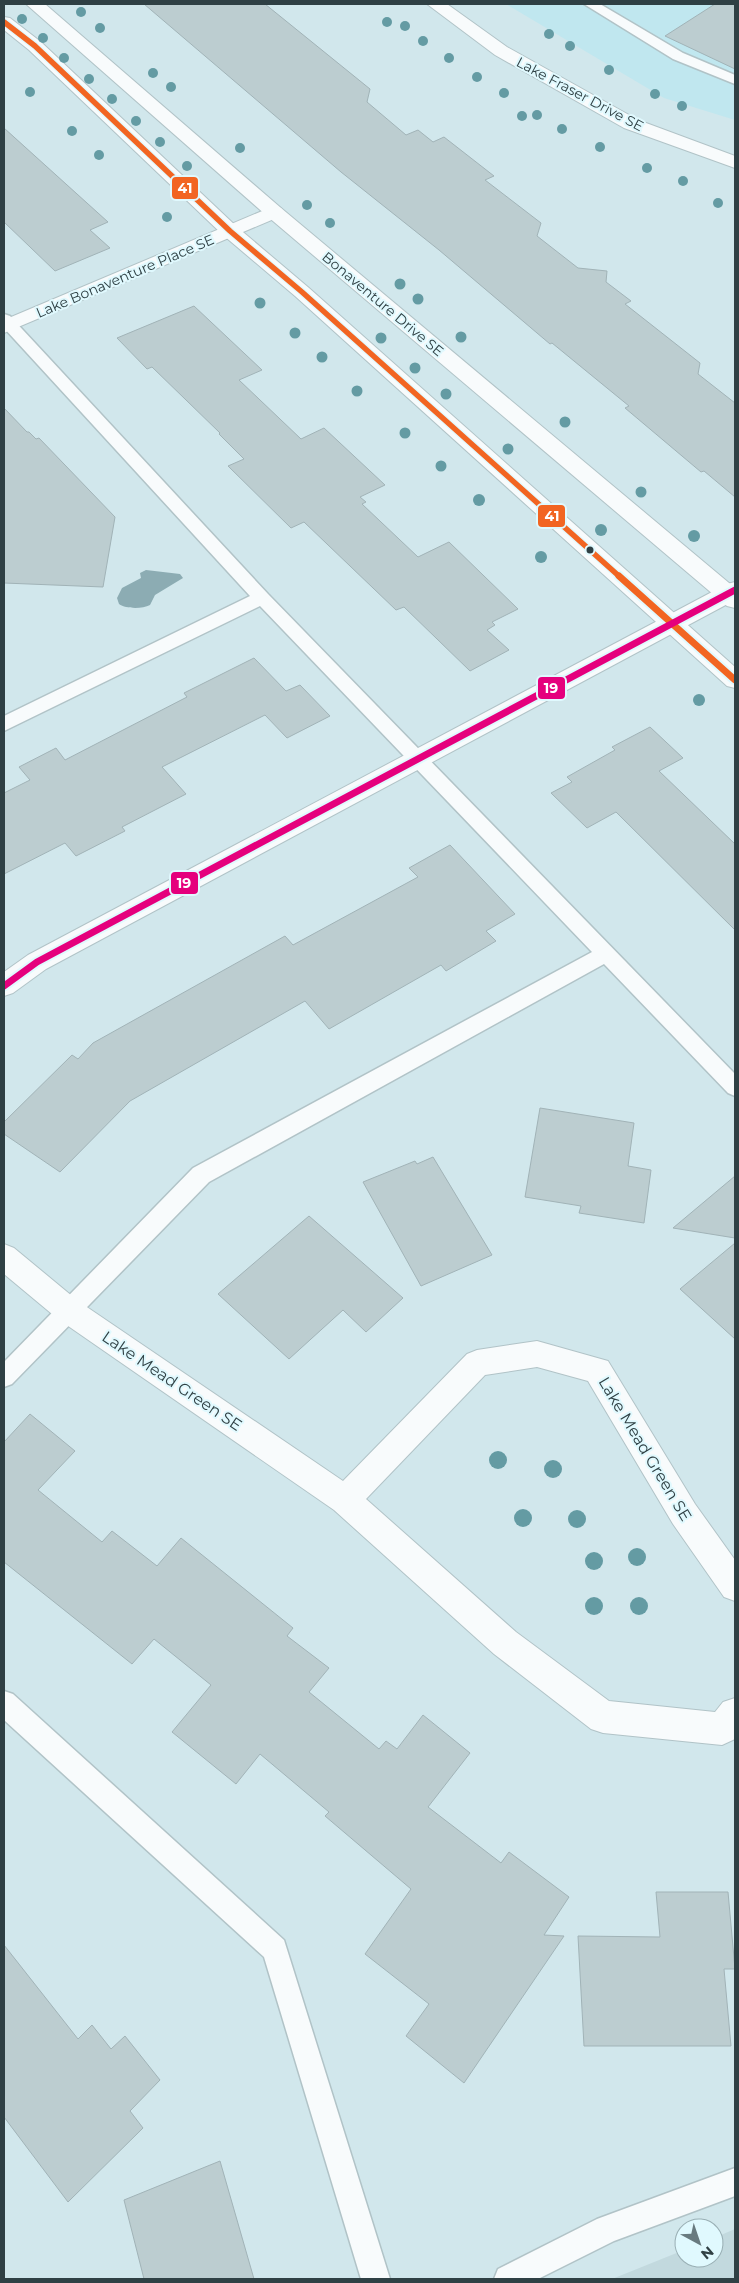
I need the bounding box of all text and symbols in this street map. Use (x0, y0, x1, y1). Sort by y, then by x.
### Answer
street label: Lake Fraser Drive SE (513, 53, 647, 135)
line badge: 41 (171, 176, 199, 200)
text: 41 (178, 179, 192, 197)
street label: Lake Bonaventure Place SE (33, 230, 217, 322)
street label: Bonaventure Drive SE (319, 248, 447, 360)
line badge: 41 (537, 504, 566, 528)
text: 41 (545, 507, 559, 525)
unlabelled marker (585, 545, 595, 555)
line badge: 19 (537, 676, 566, 700)
text: 19 (544, 679, 558, 697)
line badge: 19 (170, 871, 199, 895)
text: 19 (177, 874, 191, 892)
street label: Lake Mead Green SE (98, 1327, 246, 1435)
street label: Lake Mead Green SE (594, 1374, 696, 1524)
north arrow (674, 2218, 724, 2268)
text: N (697, 2242, 717, 2263)

